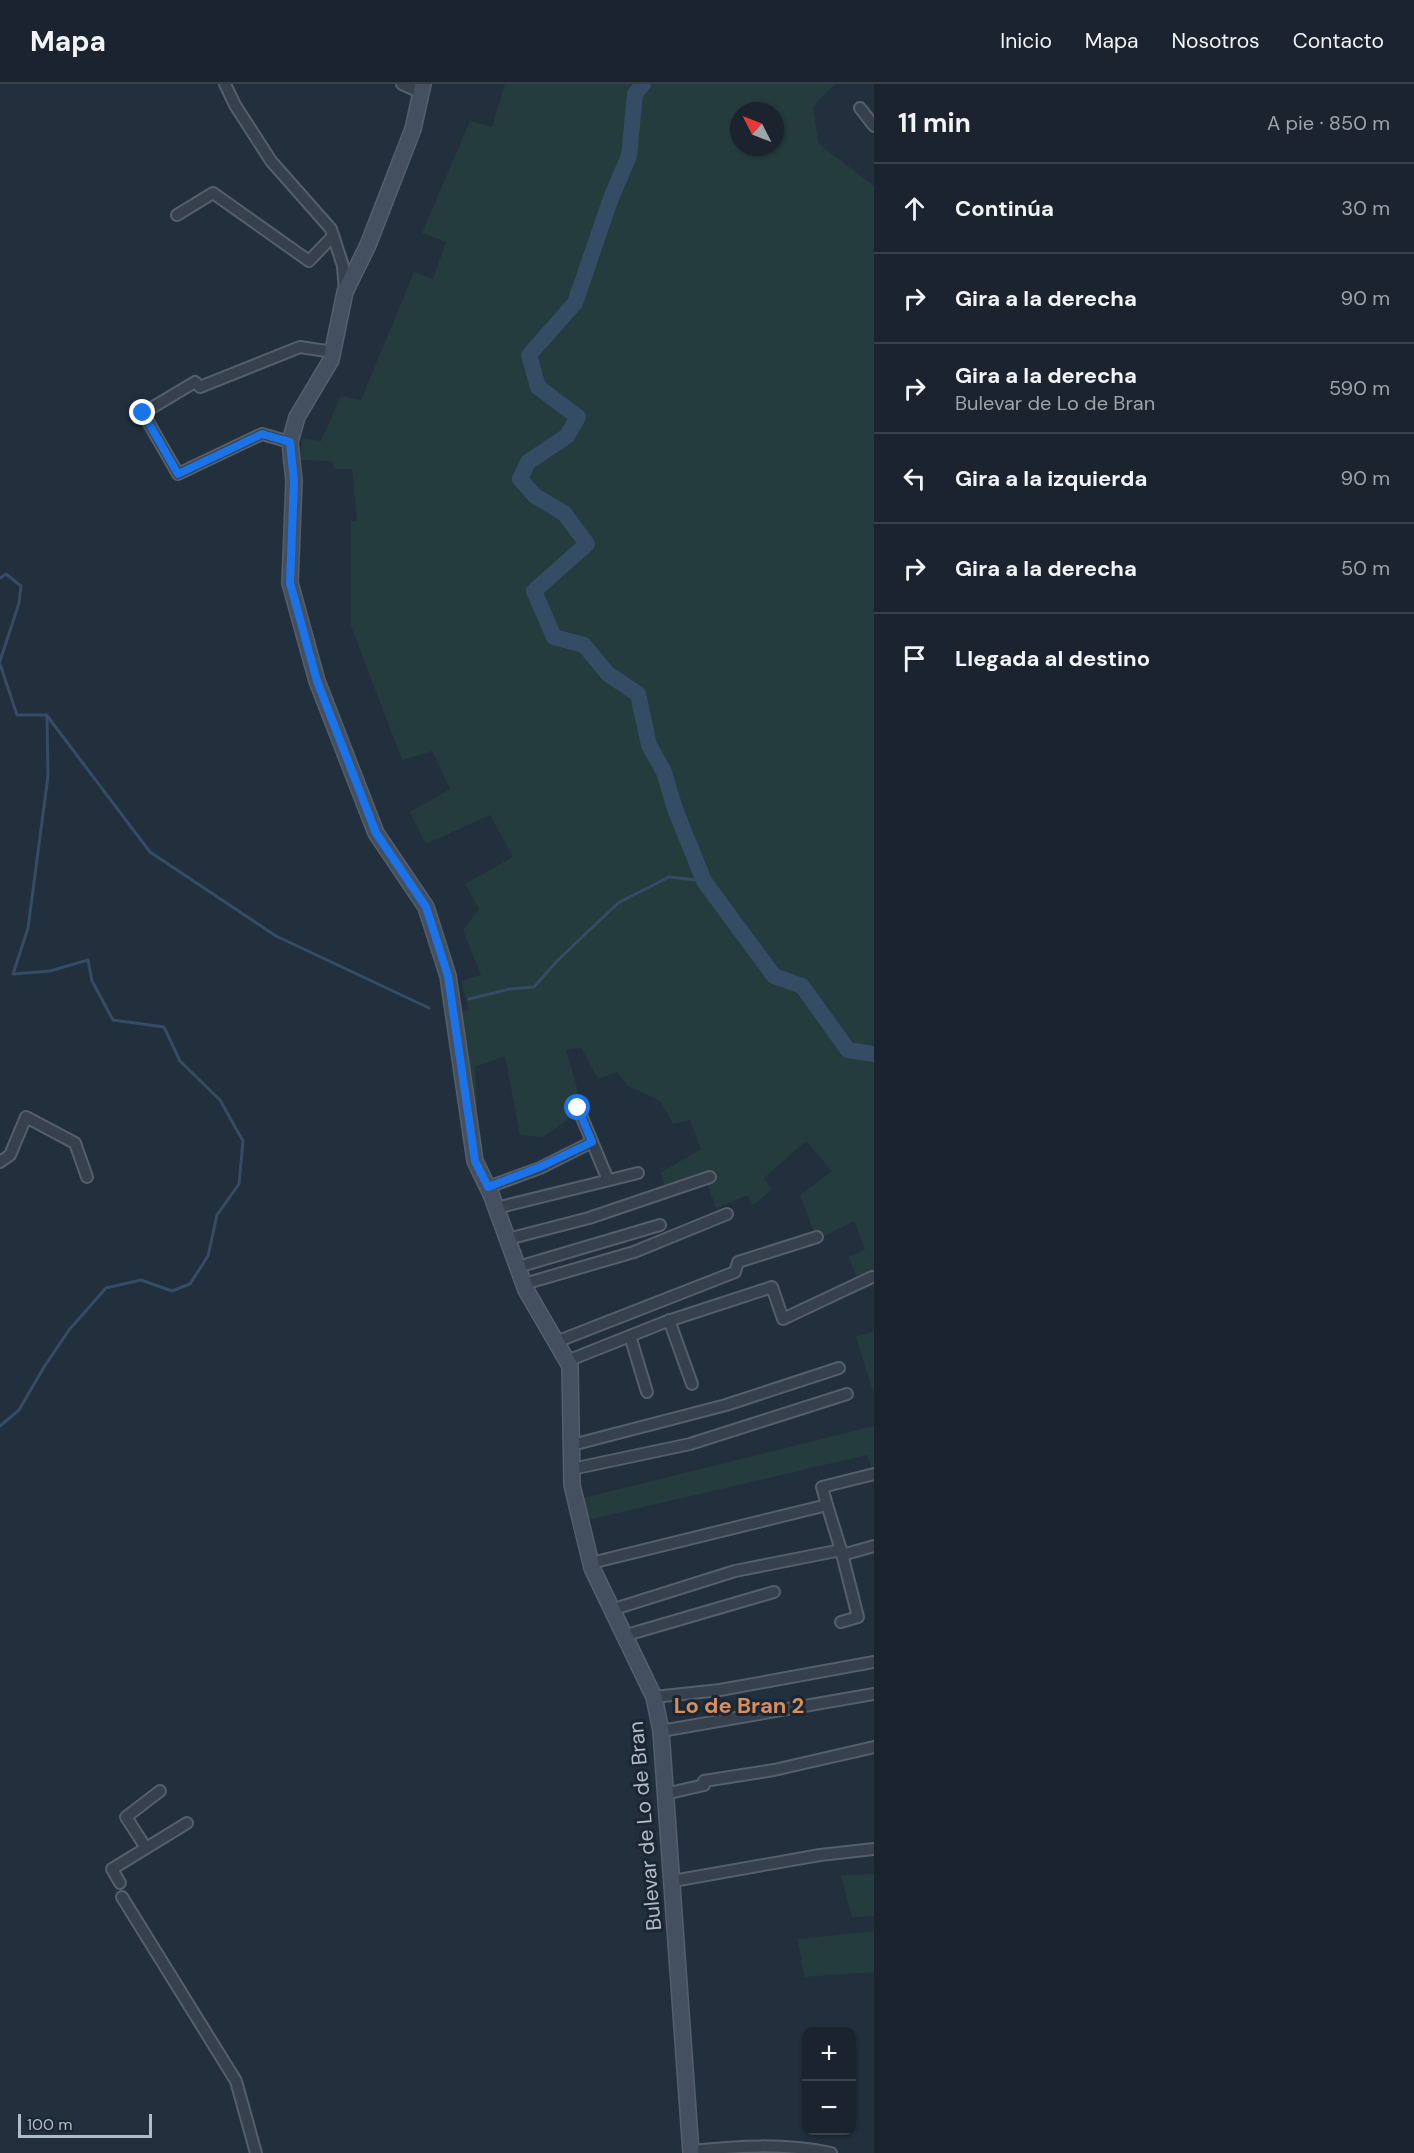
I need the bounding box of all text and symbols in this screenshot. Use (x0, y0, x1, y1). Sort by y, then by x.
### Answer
text: Mapa (30, 23, 106, 60)
text: Inicio (1000, 27, 1052, 55)
text: Mapa (1085, 27, 1139, 55)
text: Nosotros (1172, 27, 1260, 55)
text: Contacto (1293, 27, 1384, 55)
north arrow (730, 102, 784, 156)
text: 11 min (898, 106, 971, 140)
text: A pie · 850 m (1267, 110, 1390, 136)
icon: ahead (898, 192, 931, 225)
text: Continúa (955, 194, 1054, 223)
text: 30 m (1341, 195, 1390, 221)
icon: right (898, 282, 931, 315)
text: Gira a la derecha (955, 284, 1137, 313)
text: 90 m (1341, 285, 1390, 311)
text: Gira a la derecha (955, 361, 1137, 390)
icon: right (898, 372, 931, 405)
text: 590 m (1329, 375, 1390, 401)
text: Bulevar de Lo de Bran (955, 390, 1155, 416)
route end (129, 399, 155, 425)
icon: left (898, 462, 931, 495)
text: Gira a la izquierda (955, 464, 1147, 493)
text: 90 m (1341, 465, 1390, 491)
icon: right (898, 552, 931, 585)
text: Gira a la derecha (955, 554, 1137, 583)
text: 50 m (1341, 555, 1390, 581)
icon: arrive (898, 642, 931, 675)
text: Llegada al destino (955, 644, 1150, 673)
route start (564, 1094, 590, 1120)
district label: Lo de Bran 2 (674, 1691, 804, 1720)
street label: Bulevar de Lo de Bran (622, 1720, 668, 1932)
map controls (802, 2027, 856, 2135)
button: + (802, 2027, 856, 2081)
button: − (802, 2081, 856, 2135)
scale bar (18, 2111, 152, 2138)
text: 100 m (27, 2114, 72, 2135)

